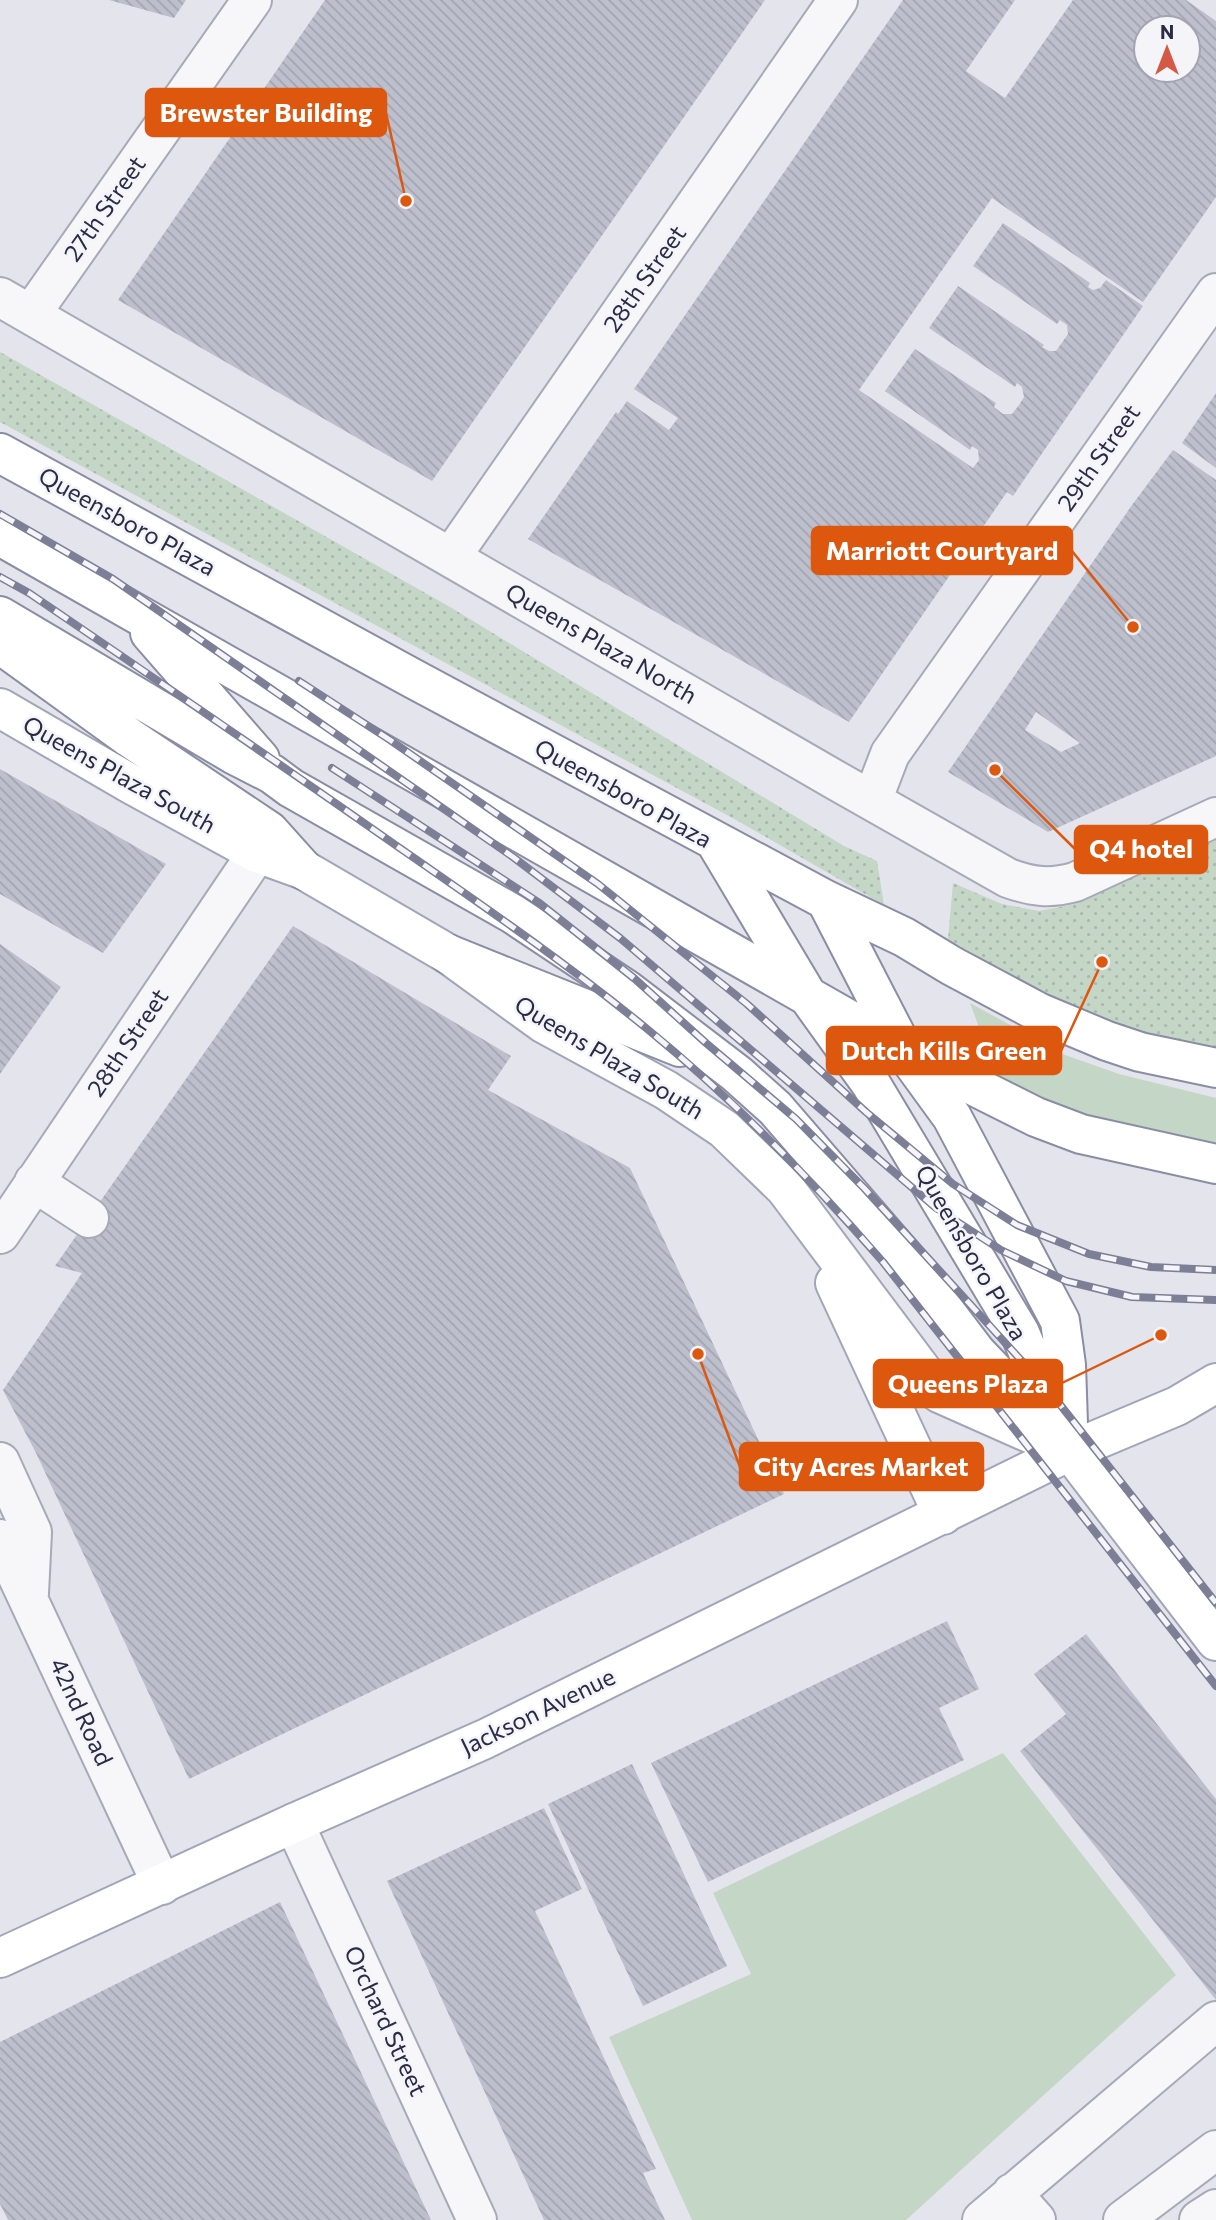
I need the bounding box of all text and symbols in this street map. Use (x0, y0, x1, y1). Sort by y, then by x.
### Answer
north arrow (1132, 14, 1202, 84)
text: N (1160, 20, 1174, 43)
callout: Brewster Building (146, 89, 386, 136)
text: Brewster Building (160, 96, 372, 127)
street label: 27th Street (57, 150, 151, 266)
street label: 28th Street (596, 219, 691, 337)
street label: 29th Street (1050, 398, 1145, 516)
street label: Queensboro Plaza (34, 460, 221, 581)
callout: Marriott Courtyard (812, 527, 1072, 574)
text: Marriott Courtyard (826, 534, 1058, 565)
street label: Queens Plaza North (501, 576, 703, 709)
street label: Queens Plaza South (18, 709, 221, 839)
street label: Queensboro Plaza (530, 732, 717, 853)
callout: Q4 hotel (1075, 826, 1207, 873)
text: Q4 hotel (1089, 832, 1193, 863)
street label: 28th Street (80, 983, 173, 1102)
street label: Queens Plaza South (510, 989, 710, 1125)
callout: Dutch Kills Green (827, 1027, 1061, 1074)
text: Dutch Kills Green (841, 1034, 1047, 1065)
street label: Queensboro Plaza (910, 1159, 1034, 1345)
callout: Queens Plaza (874, 1360, 1062, 1407)
text: Queens Plaza (888, 1367, 1048, 1398)
callout: City Acres Market (740, 1443, 983, 1490)
text: City Acres Market (753, 1450, 969, 1481)
street label: 42nd Road (45, 1653, 120, 1770)
street label: Jackson Avenue (455, 1661, 619, 1761)
street label: Orchard Street (339, 1941, 434, 2100)

